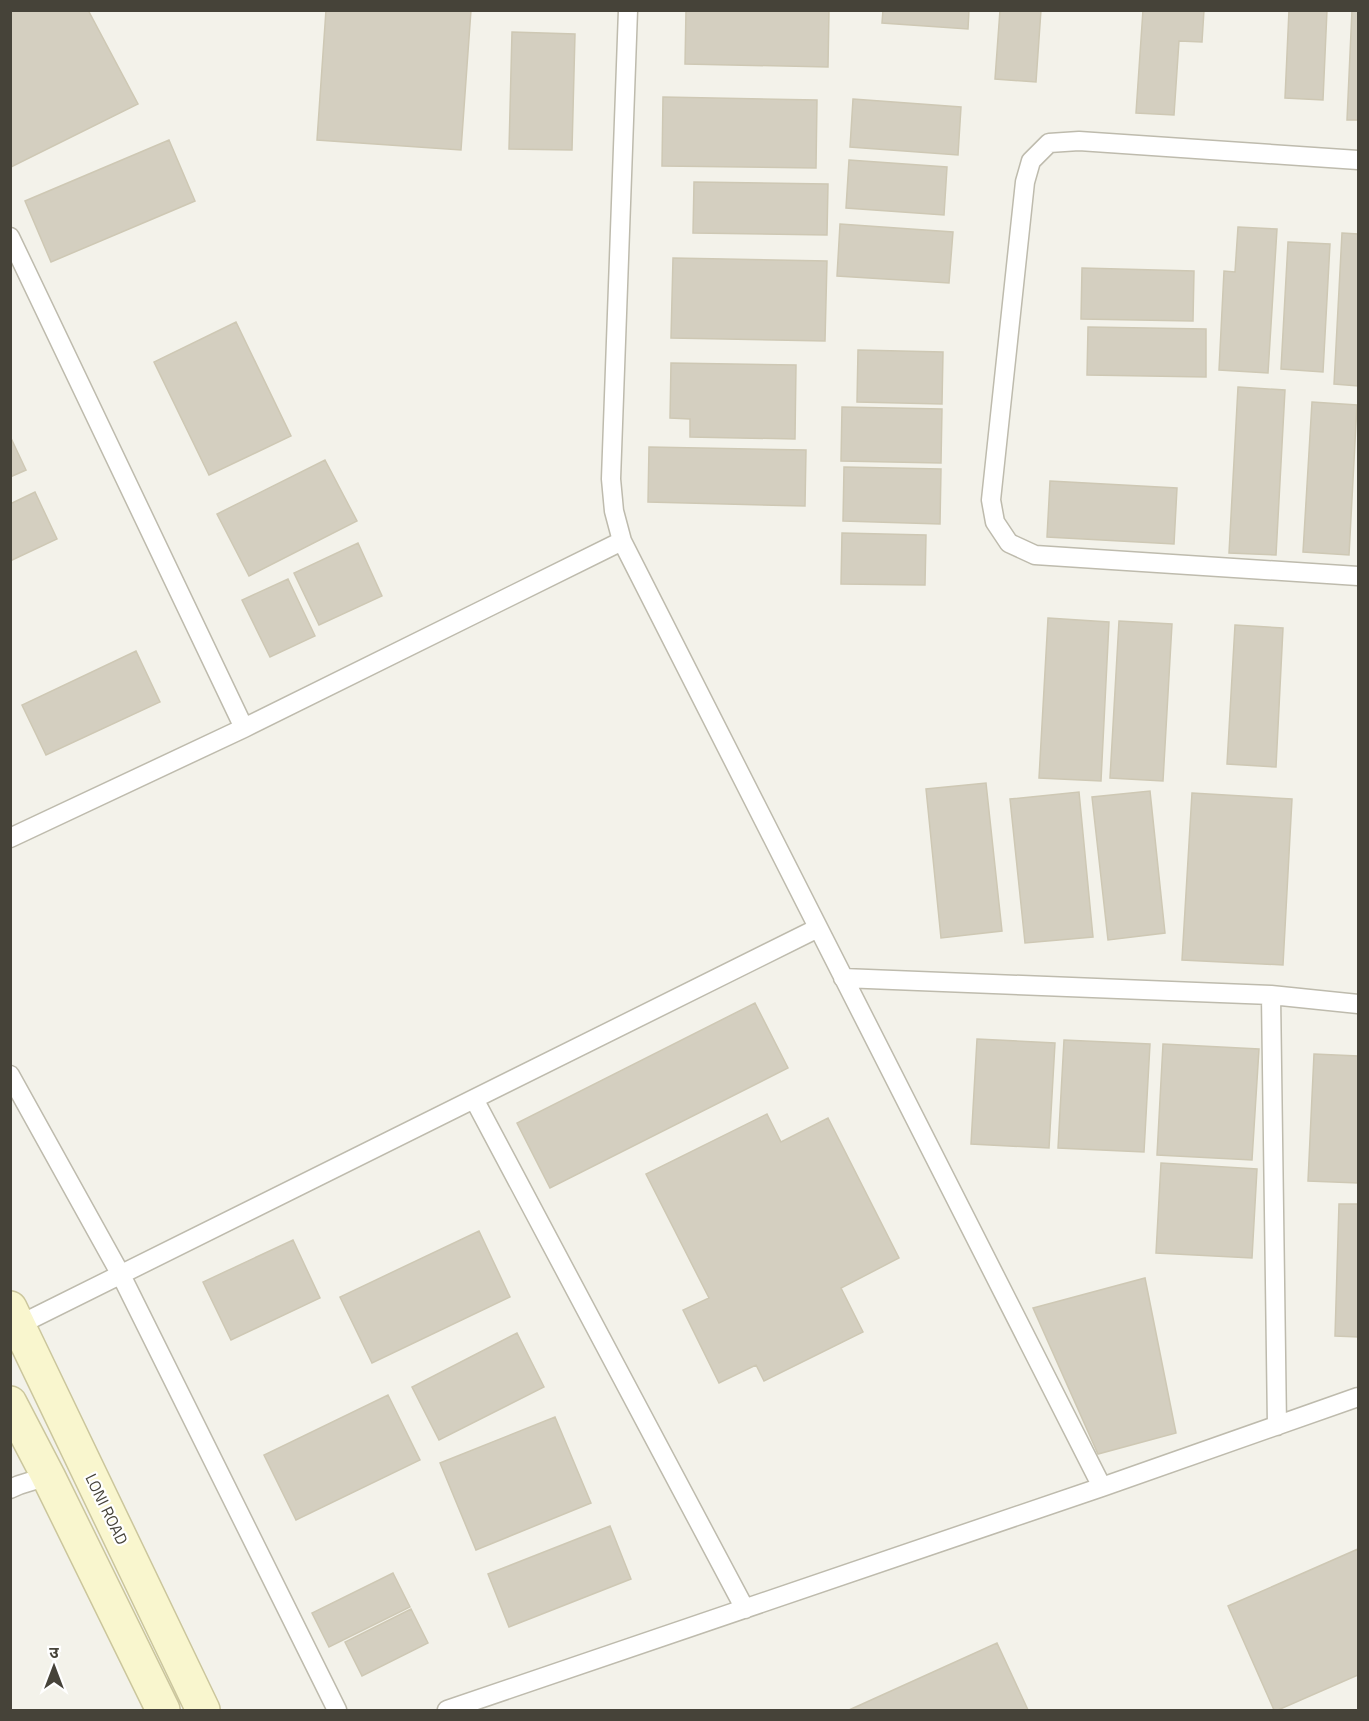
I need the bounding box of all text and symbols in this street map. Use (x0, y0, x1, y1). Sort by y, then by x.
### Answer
street label: LONI ROAD (79, 1469, 135, 1549)
north arrow (24, 1637, 84, 1697)
text: उ (49, 1640, 59, 1664)

